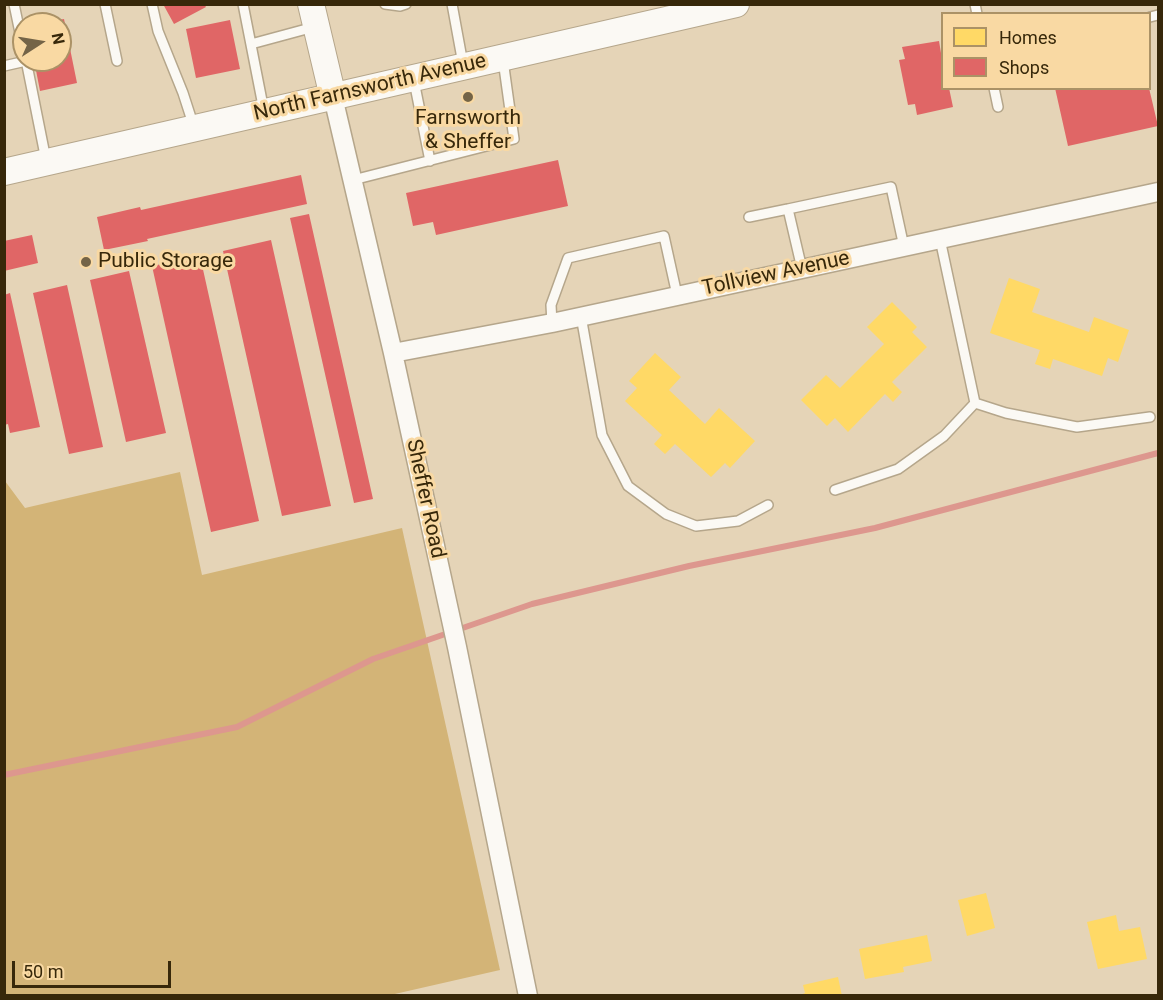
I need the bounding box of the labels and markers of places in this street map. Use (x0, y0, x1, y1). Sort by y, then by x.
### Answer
marker: Farnsworth & Sheffer (461, 90, 475, 104)
place label: Farnsworth & Sheffer (415, 106, 521, 156)
place label: Public Storage (98, 249, 233, 275)
marker: Public Storage (79, 255, 93, 269)

